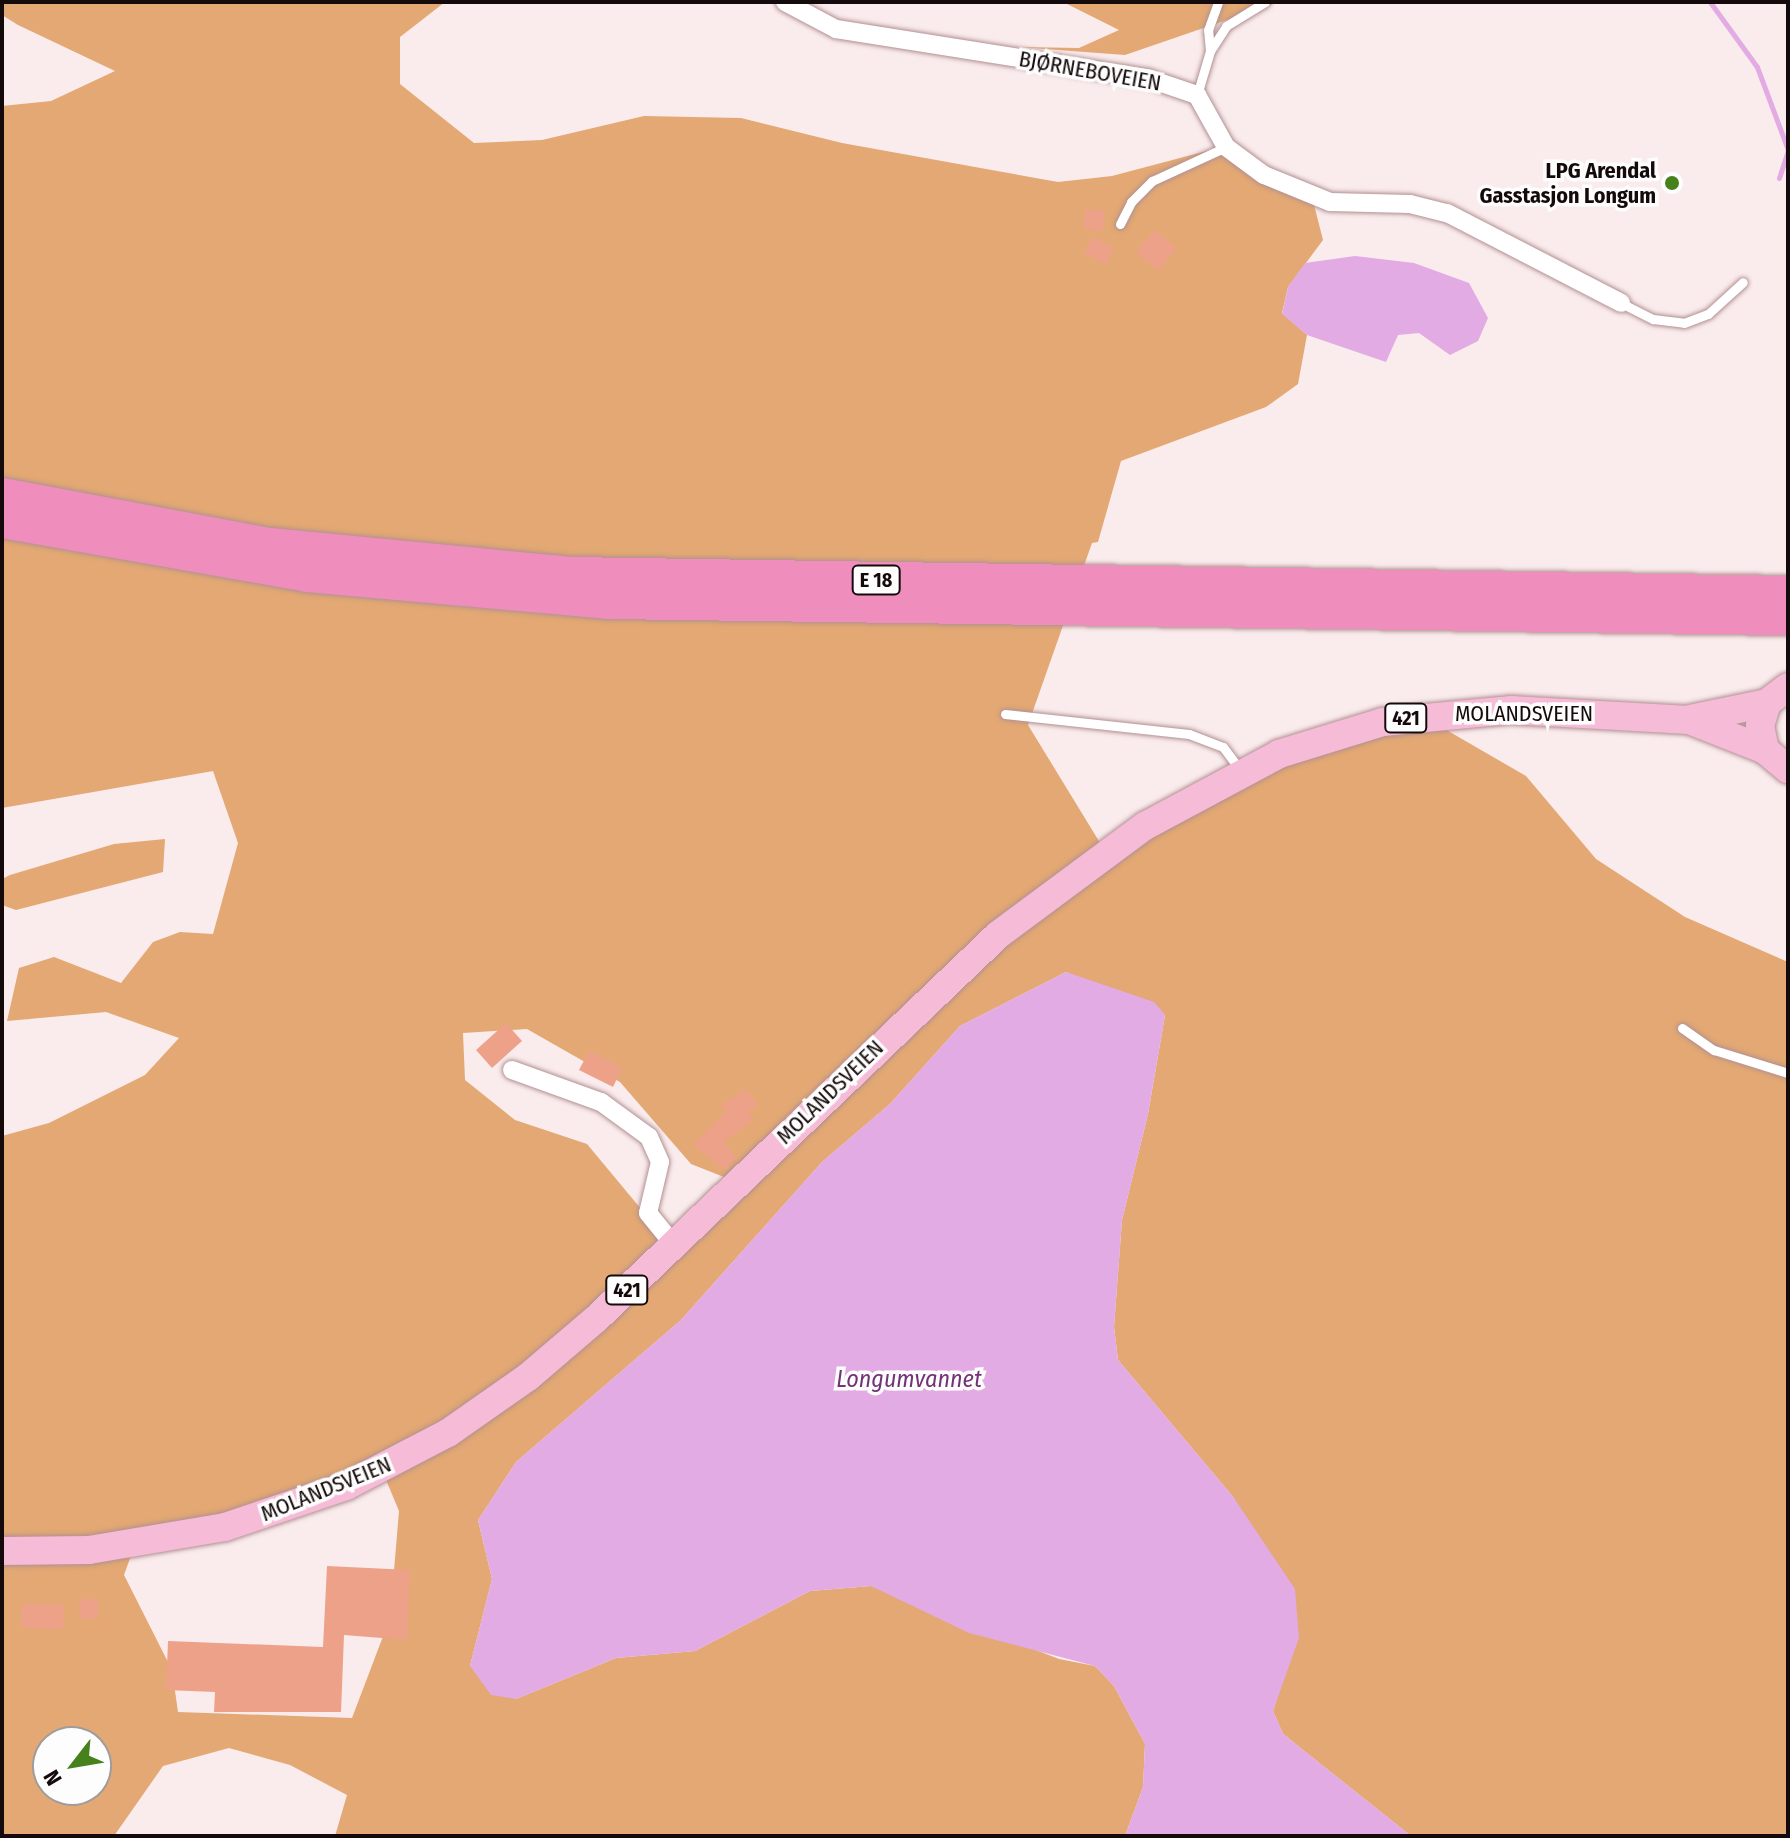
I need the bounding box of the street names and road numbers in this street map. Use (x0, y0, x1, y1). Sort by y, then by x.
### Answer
street label: BJØRNEBOVEIEN (1017, 46, 1163, 96)
road number: E 18 (850, 564, 902, 596)
street label: MOLANDSVEIEN (1455, 701, 1593, 727)
road number: 421 (1384, 702, 1428, 734)
street label: MOLANDSVEIEN (771, 1035, 889, 1149)
road number: 421 (605, 1274, 649, 1306)
street label: MOLANDSVEIEN (257, 1451, 395, 1527)

